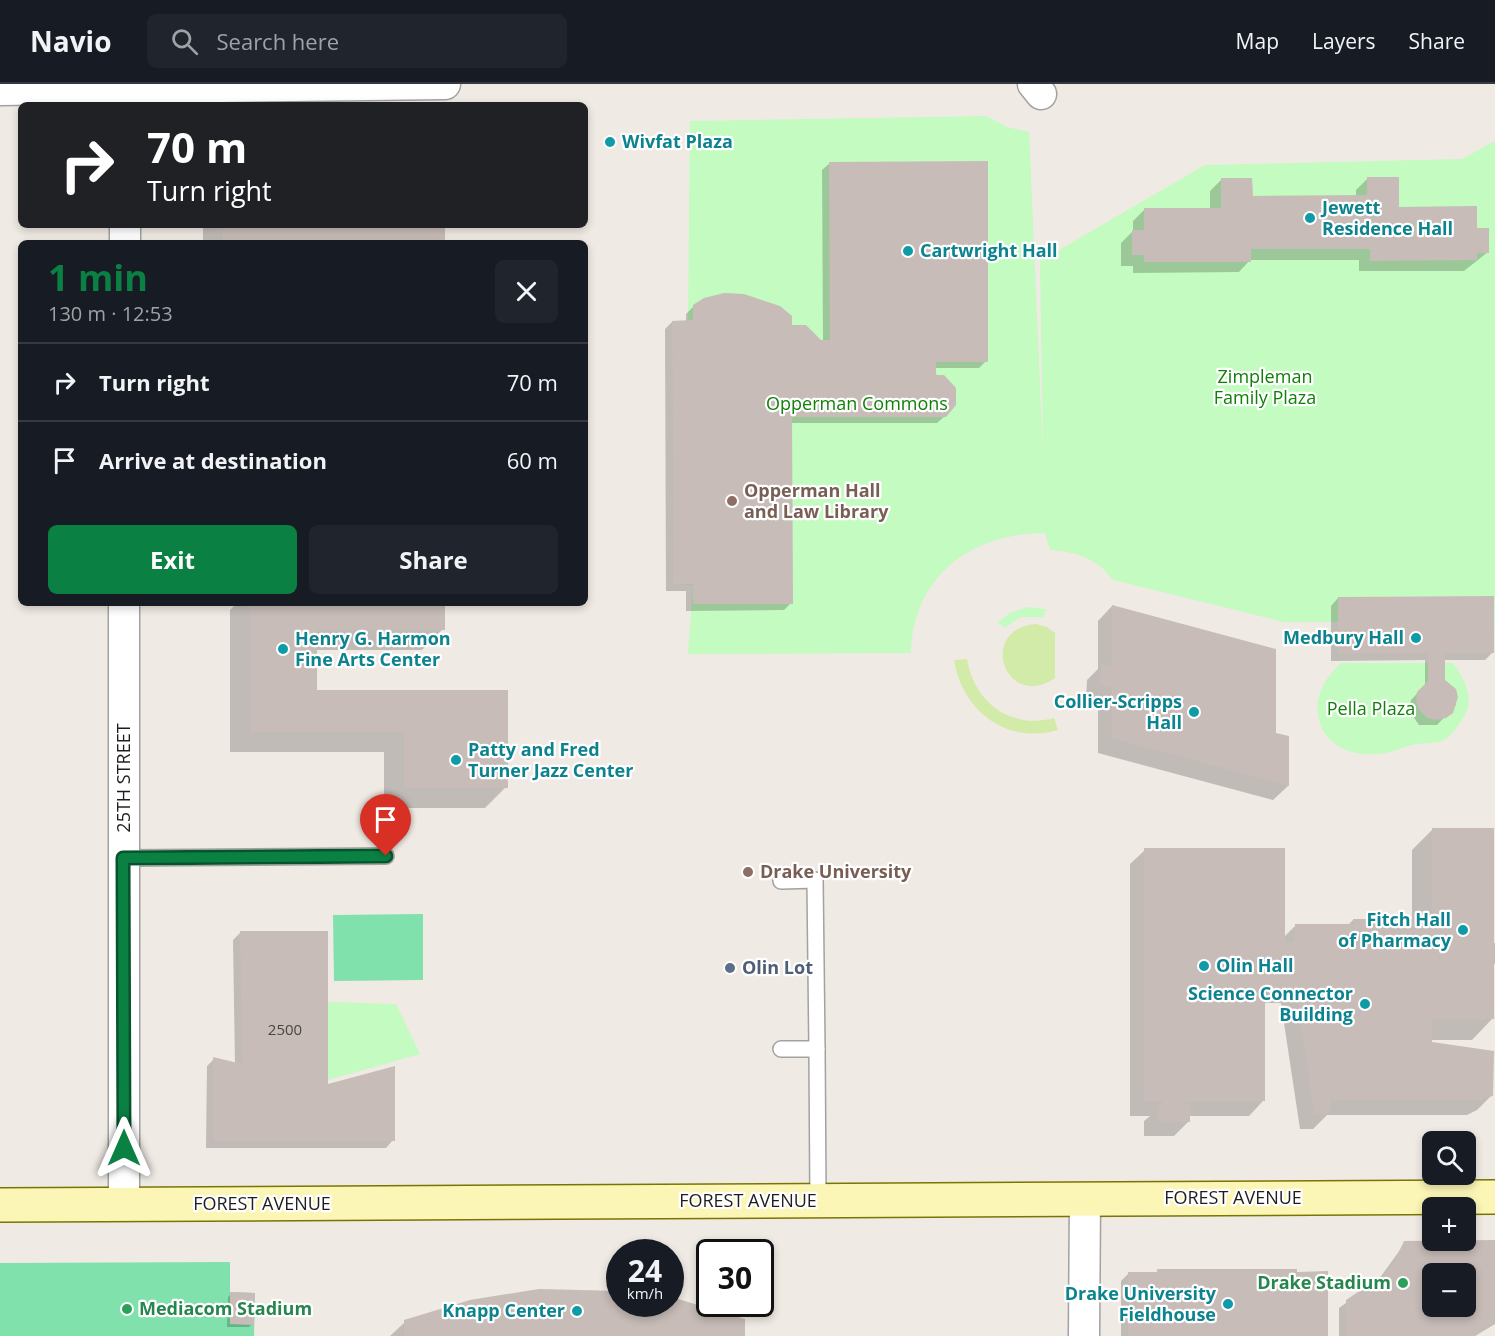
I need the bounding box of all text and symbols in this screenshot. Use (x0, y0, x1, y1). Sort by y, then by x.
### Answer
search box (147, 14, 567, 68)
text: Navio (30, 22, 111, 60)
icon: search (168, 25, 201, 58)
text: Search here (216, 26, 339, 56)
text: Map (1236, 27, 1279, 55)
text: Layers (1312, 27, 1376, 55)
text: Share (1409, 27, 1465, 55)
text: 70 m (147, 118, 247, 175)
icon: right (48, 126, 126, 204)
place label: Wivfat Plaza (622, 129, 733, 153)
marker: Wivfat Plaza (603, 135, 617, 149)
text: Turn right (147, 172, 272, 209)
place label: Jewett Residence Hall (1320, 195, 1453, 240)
marker: Jewett Residence Hall (1303, 211, 1317, 225)
place label: Cartwright Hall (920, 238, 1058, 262)
marker: Cartwright Hall (901, 244, 915, 258)
text: 1 min (48, 253, 148, 302)
button: close (495, 260, 558, 323)
text: 130 m · 12:53 (48, 300, 173, 327)
park label: Zimpleman Family Plaza (1214, 364, 1316, 409)
icon: right (48, 366, 81, 399)
text: Turn right (99, 367, 210, 397)
text: 70 m (507, 367, 558, 397)
park label: Opperman Commons (766, 391, 948, 415)
icon: arrive (48, 444, 81, 477)
text: Arrive at destination (99, 445, 327, 475)
text: 60 m (507, 445, 558, 475)
place label: Opperman Hall and Law Library (744, 478, 889, 523)
marker: Opperman Hall and Law Library (725, 494, 739, 508)
button: Exit (48, 525, 297, 594)
button: Share (309, 525, 558, 594)
place label: Medbury Hall (1283, 625, 1404, 649)
place label: Henry G. Harmon Fine Arts Center (295, 626, 451, 671)
marker: Medbury Hall (1409, 631, 1423, 645)
marker: Henry G. Harmon Fine Arts Center (276, 642, 290, 656)
place label: Collier-Scripps Hall (1054, 689, 1182, 734)
park label: Pella Plaza (1327, 696, 1415, 720)
marker: Collier-Scripps Hall (1187, 705, 1201, 719)
street label: 25TH STREET (111, 723, 135, 833)
place label: Patty and Fred Turner Jazz Center (468, 737, 633, 782)
marker: Patty and Fred Turner Jazz Center (449, 753, 463, 767)
pin (360, 794, 411, 856)
icon: arrive (369, 803, 402, 836)
place label: Drake University (760, 859, 912, 883)
marker: Drake University (741, 865, 755, 879)
place label: Fitch Hall of Pharmacy (1338, 907, 1452, 952)
marker: Fitch Hall of Pharmacy (1456, 923, 1470, 937)
place label: Olin Hall (1216, 953, 1293, 977)
place label: Olin Lot (742, 955, 813, 979)
marker: Olin Hall (1197, 959, 1211, 973)
marker: Olin Lot (723, 961, 737, 975)
place label: Science Connector Building (1188, 981, 1353, 1026)
marker: Science Connector Building (1358, 997, 1372, 1011)
house number: 2500 (268, 1019, 302, 1039)
position arrow (92, 1116, 156, 1180)
map controls (1422, 1131, 1476, 1317)
button: search (1422, 1131, 1476, 1185)
street label: FOREST AVENUE (1164, 1185, 1302, 1209)
street label: FOREST AVENUE (679, 1188, 817, 1212)
street label: FOREST AVENUE (193, 1191, 331, 1215)
button: + (1422, 1197, 1476, 1251)
speed limit sign: 30 (696, 1239, 774, 1317)
text: 24 (628, 1250, 662, 1291)
button: − (1422, 1263, 1476, 1317)
place label: Drake Stadium (1257, 1270, 1391, 1294)
marker: Drake Stadium (1396, 1276, 1410, 1290)
place label: Drake University Fieldhouse (1065, 1281, 1217, 1326)
text: km/h (627, 1283, 663, 1303)
place label: Mediacom Stadium (139, 1296, 312, 1320)
marker: Drake University Fieldhouse (1221, 1297, 1235, 1311)
place label: Knapp Center (442, 1298, 565, 1322)
marker: Mediacom Stadium (120, 1302, 134, 1316)
marker: Knapp Center (570, 1304, 584, 1318)

